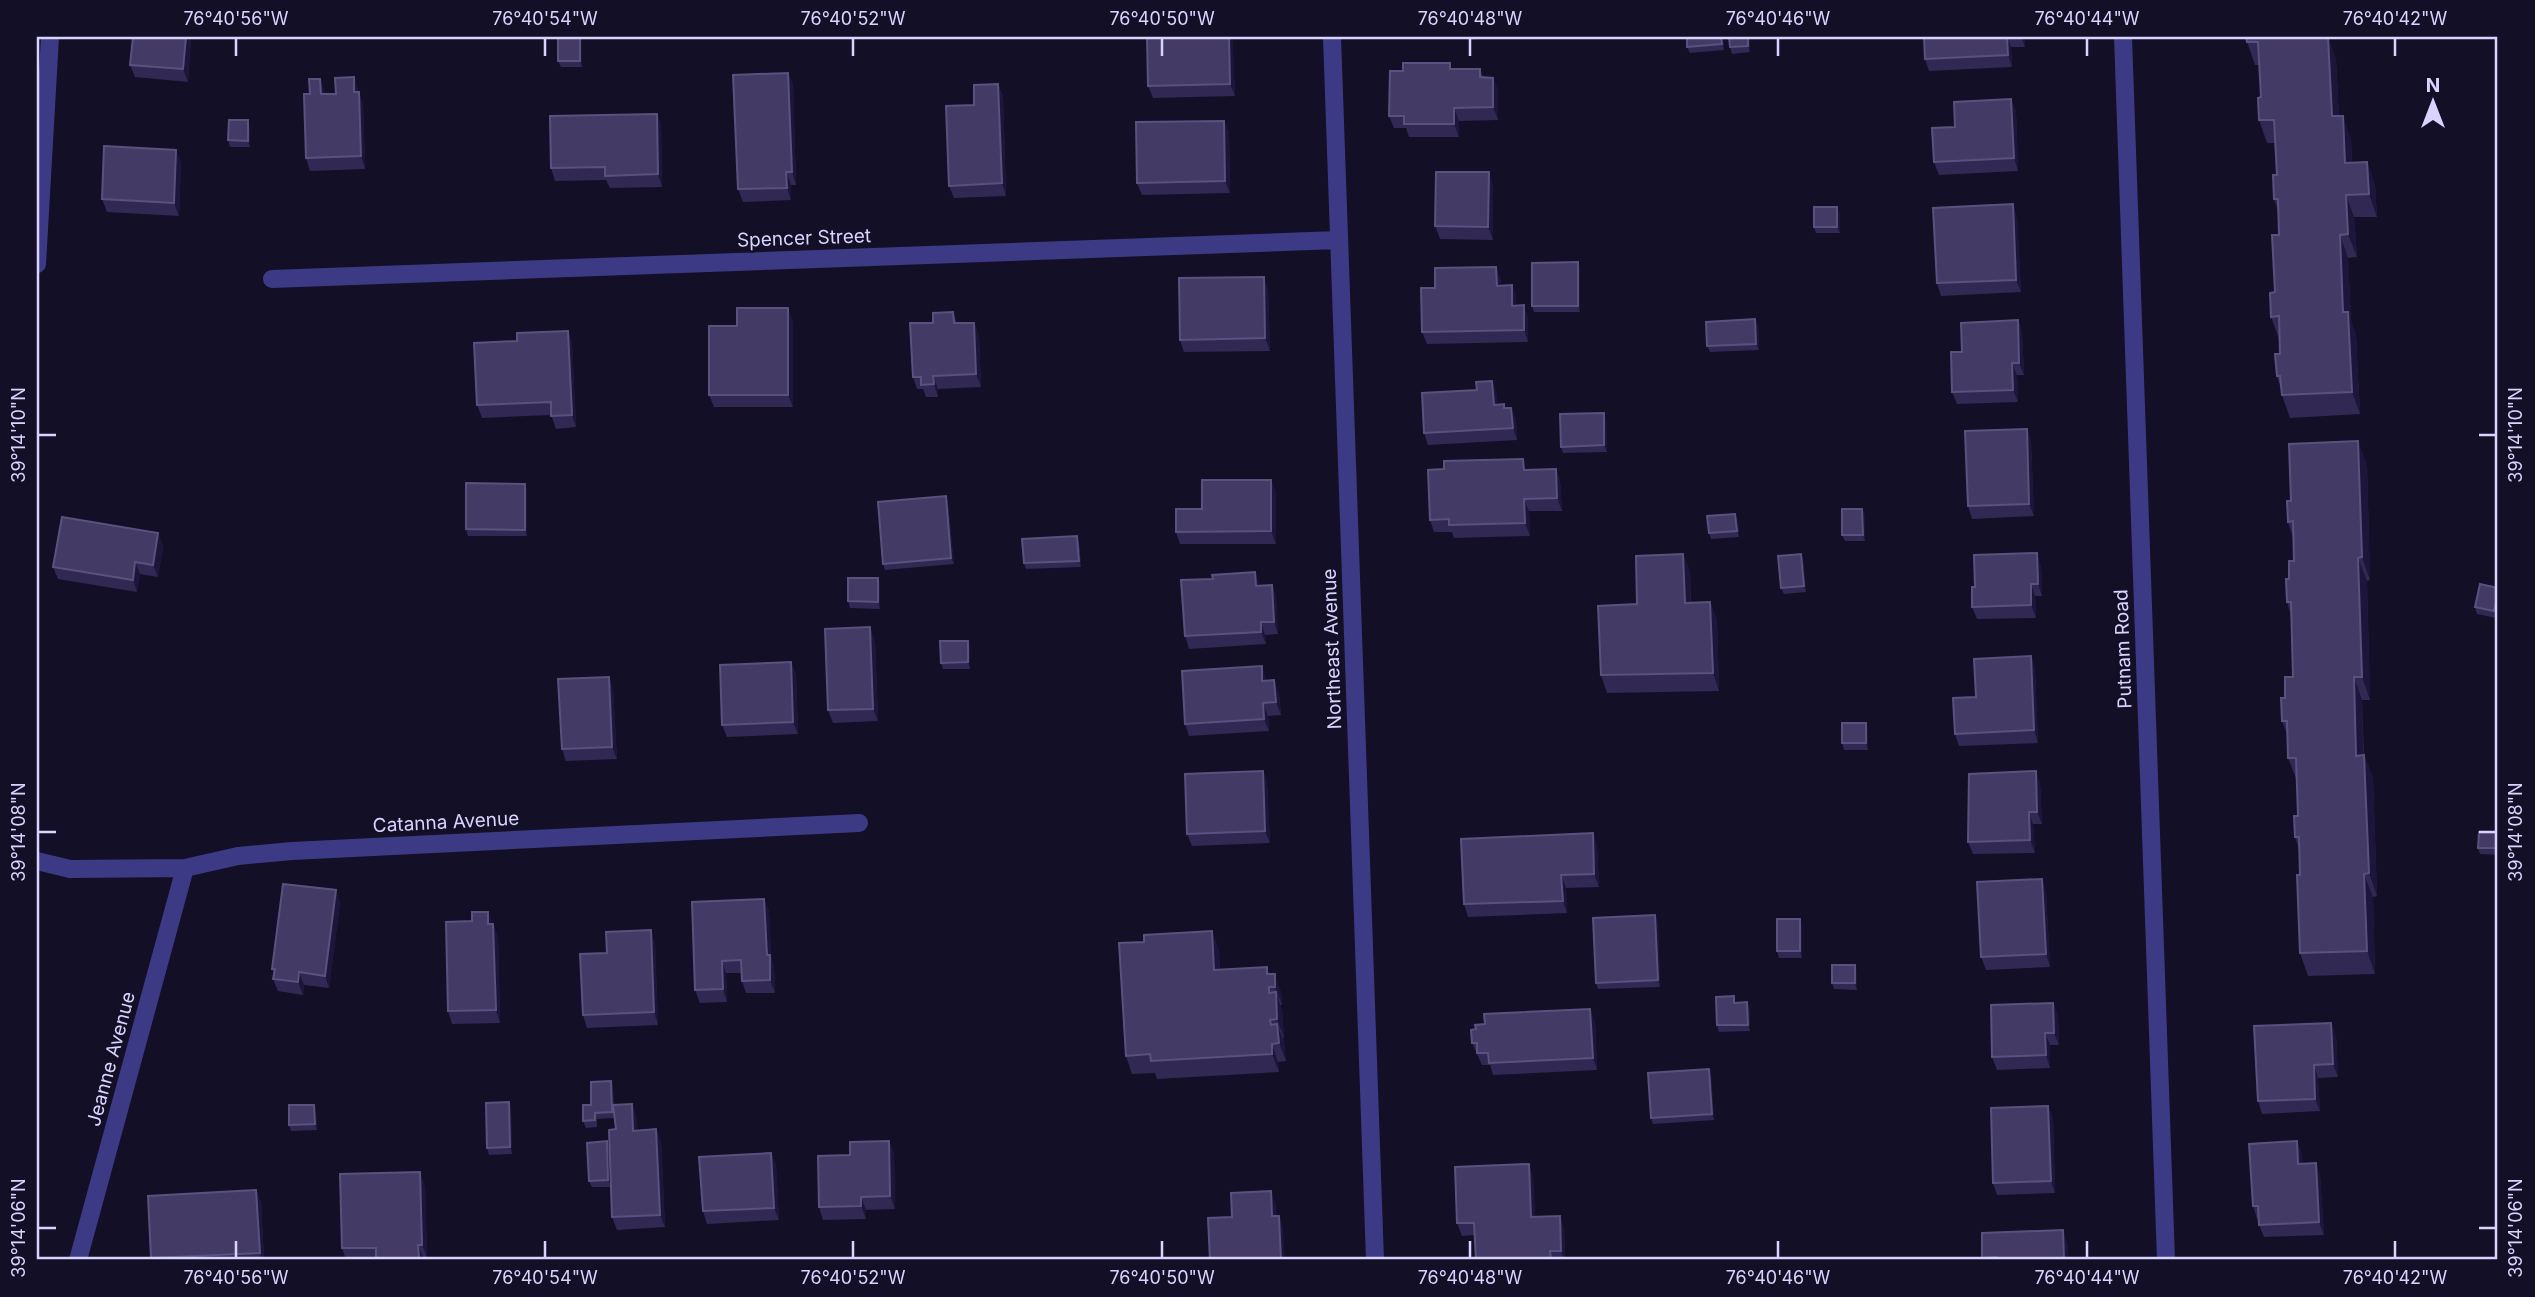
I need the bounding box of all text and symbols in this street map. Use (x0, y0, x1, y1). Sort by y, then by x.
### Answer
text: 76°40'56"W (183, 8, 289, 29)
text: 76°40'54"W (492, 8, 598, 29)
text: 76°40'52"W (801, 8, 906, 29)
text: 76°40'50"W (1109, 8, 1215, 29)
text: 76°40'48"W (1418, 8, 1523, 29)
text: 76°40'46"W (1726, 8, 1831, 29)
text: 76°40'44"W (2034, 8, 2140, 29)
text: 76°40'42"W (2343, 8, 2447, 29)
north arrow (2398, 66, 2468, 136)
text: N (2426, 74, 2440, 97)
street label: Spencer Street (737, 224, 871, 252)
text: 39°14'10"N (8, 387, 29, 483)
text: 39°14'10"N (2505, 387, 2526, 483)
street label: Northeast Avenue (1318, 568, 1346, 730)
street label: Putnam Road (2109, 589, 2137, 709)
text: 39°14'08"N (8, 782, 29, 882)
text: 39°14'08"N (2505, 782, 2526, 882)
street label: Catanna Avenue (372, 807, 520, 837)
street label: Jeanne Avenue (82, 989, 140, 1129)
text: 39°14'06"N (8, 1178, 29, 1278)
text: 39°14'06"N (2505, 1178, 2526, 1278)
text: 76°40'56"W (183, 1267, 289, 1288)
text: 76°40'54"W (492, 1267, 598, 1288)
text: 76°40'52"W (801, 1267, 906, 1288)
text: 76°40'50"W (1109, 1267, 1215, 1288)
text: 76°40'48"W (1418, 1267, 1523, 1288)
text: 76°40'46"W (1726, 1267, 1831, 1288)
text: 76°40'44"W (2034, 1267, 2140, 1288)
text: 76°40'42"W (2343, 1267, 2447, 1288)

